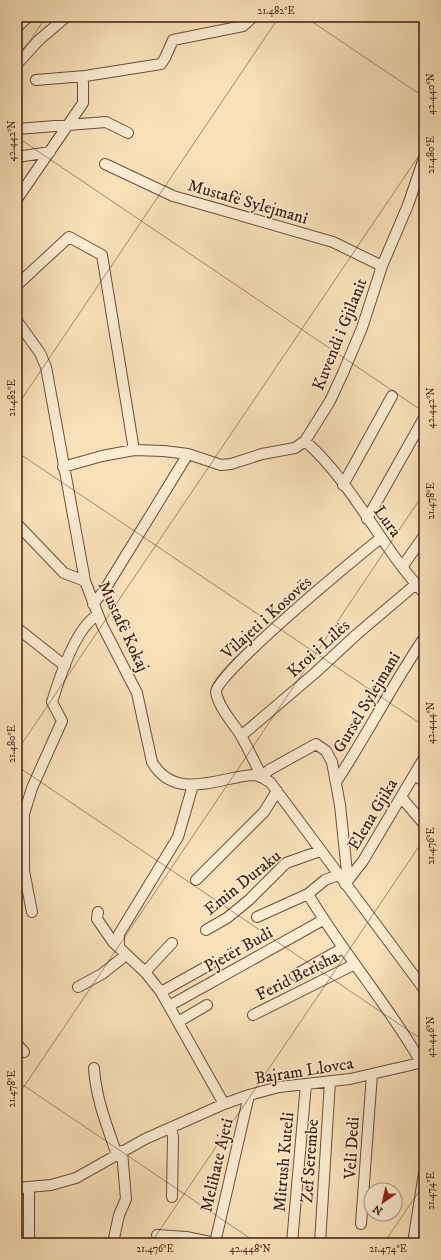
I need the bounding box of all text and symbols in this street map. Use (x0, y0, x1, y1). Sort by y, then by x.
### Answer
text: 21.482°E (257, 5, 295, 17)
text: 42.440°N (425, 73, 437, 115)
text: 42.442°N (6, 120, 18, 162)
text: 21.480°E (425, 136, 437, 174)
street label: Mustafë Sylejmani (185, 174, 310, 230)
street label: Kuvendi i Gjilanit (307, 275, 373, 394)
text: 21.482°E (6, 379, 18, 417)
text: 42.442°N (425, 387, 437, 429)
text: 21.478°E (425, 482, 437, 520)
street label: Lura (368, 501, 407, 542)
street label: Vilajeti i Kosovës (216, 571, 317, 665)
street label: Mustafë Kokaj (93, 578, 154, 675)
street label: Kroi i Lilës (283, 615, 355, 683)
street label: Gursel Sylejmani (328, 648, 406, 757)
text: 42.444°N (425, 702, 437, 744)
text: 21.480°E (6, 725, 18, 763)
street label: Elena Gjika (343, 774, 403, 854)
text: 21.476°E (425, 827, 437, 865)
street label: Emin Duraku (200, 845, 286, 920)
street label: Pjetër Budi (200, 922, 277, 978)
street label: Ferid Berisha (252, 945, 343, 1006)
text: 42.446°N (425, 1016, 437, 1058)
street label: Bajram Llovca (253, 1052, 356, 1090)
text: 21.478°E (6, 1070, 18, 1108)
street label: Mitrush Kuteli (269, 1111, 299, 1213)
street label: Melihate Ajeti (195, 1116, 238, 1214)
street label: Veli Dedi (339, 1116, 365, 1181)
street label: Zef Serembe (296, 1118, 324, 1204)
text: 21.474°E (425, 1172, 437, 1210)
north arrow (363, 1182, 403, 1222)
text: N (370, 1201, 386, 1218)
text: 21.476°E (136, 1243, 174, 1255)
text: 42.448°N (229, 1243, 271, 1255)
text: 21.474°E (369, 1243, 407, 1255)

